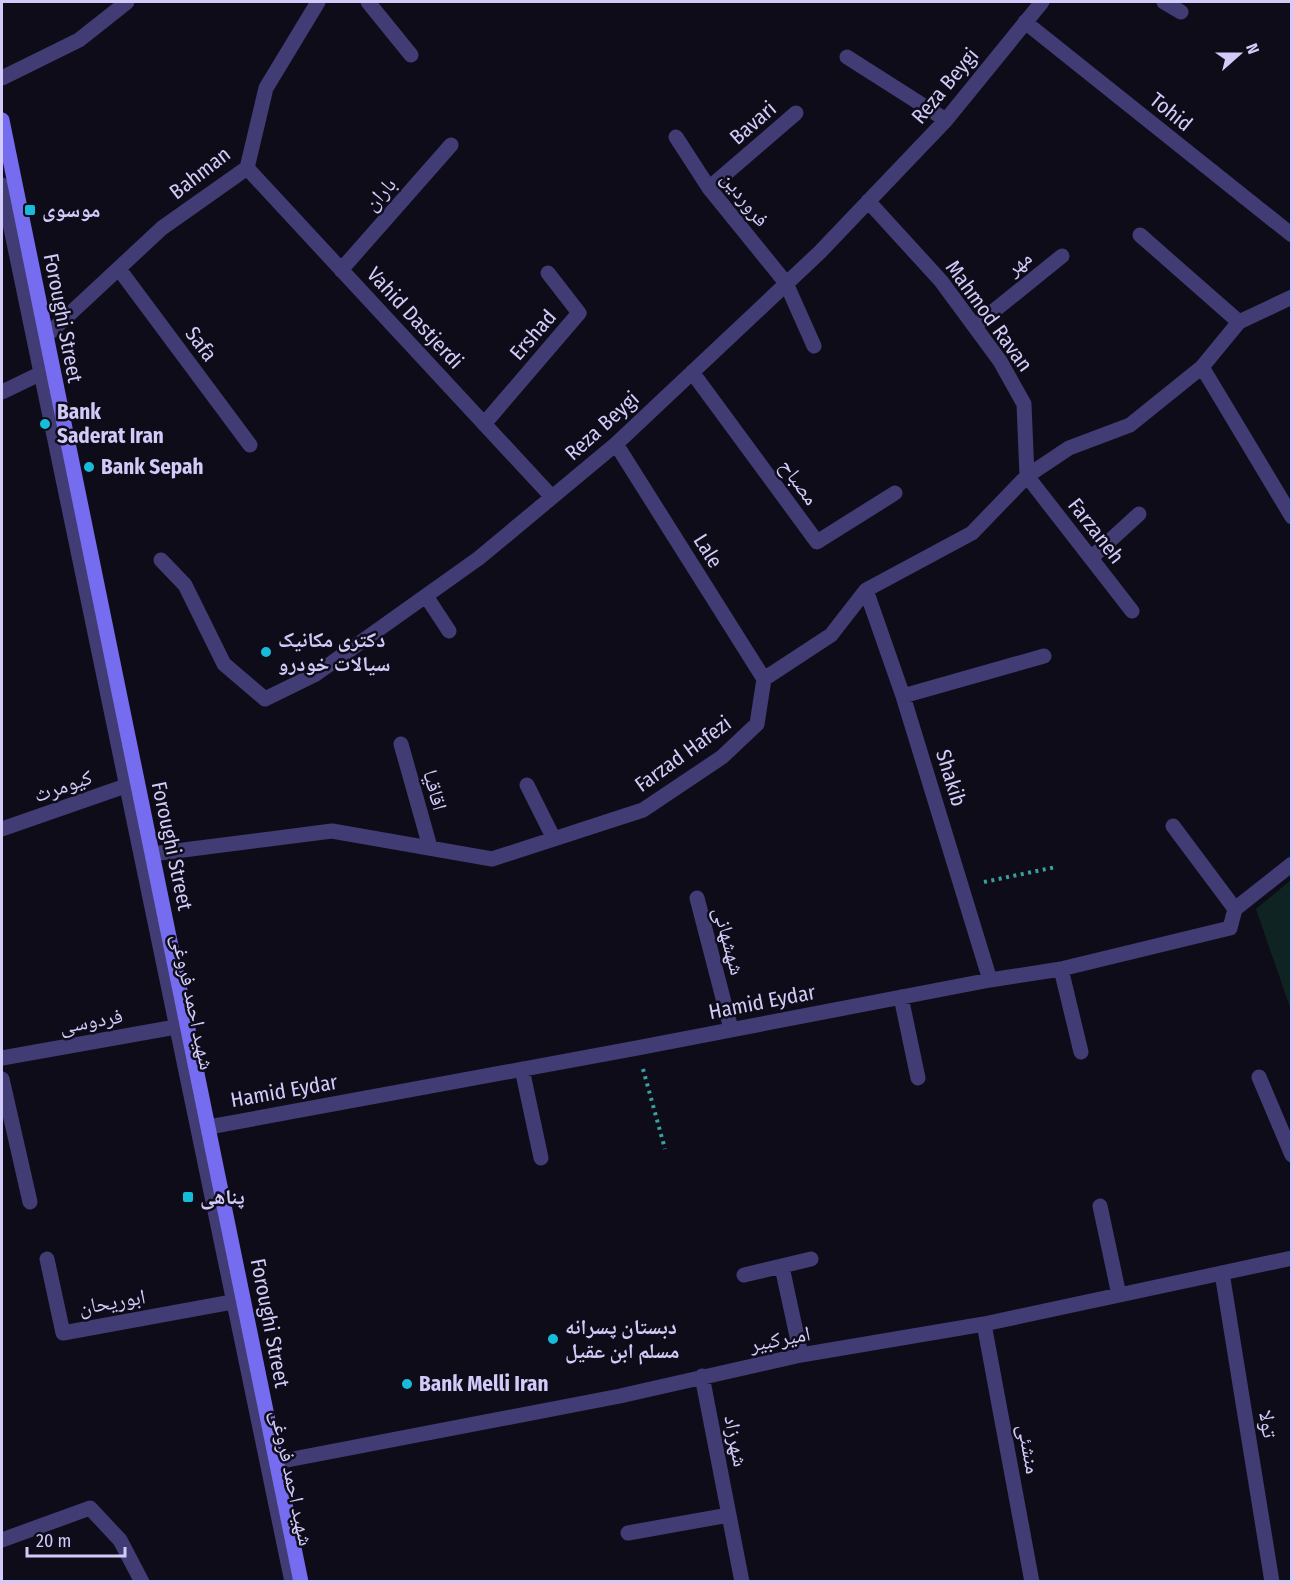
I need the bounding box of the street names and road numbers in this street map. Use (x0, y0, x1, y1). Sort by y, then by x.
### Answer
street label: Reza Beygi (906, 43, 984, 129)
street label: Tohid (1144, 87, 1198, 137)
street label: Bavari (724, 96, 782, 150)
street label: Bahman (164, 141, 236, 205)
street label: فروردین (715, 166, 775, 232)
street label: باران (358, 172, 402, 216)
street label: مهر (1000, 245, 1037, 282)
street label: Foroughi Street (38, 251, 88, 385)
street label: Mahmod Ravan (940, 255, 1038, 377)
street label: Vahid Dastjerdi (361, 262, 469, 374)
street label: Ershad (504, 304, 562, 366)
street label: Safa (179, 321, 223, 367)
street label: Reza Beygi (560, 386, 644, 466)
street label: مصباح (774, 454, 824, 510)
street label: Farzaneh (1062, 493, 1130, 569)
street label: Lale (688, 529, 728, 573)
street label: Farzad Hafezi (630, 710, 736, 798)
street label: Shakib (930, 746, 972, 810)
street label: کیومرث (30, 764, 96, 808)
street label: اقاقیا (417, 767, 453, 813)
street label: Foroughi Street (146, 779, 198, 913)
street label: شهشهانی (707, 904, 751, 978)
street label: شهید احمد فروغی (166, 932, 220, 1072)
street label: Hamid Eydar (706, 979, 818, 1025)
street label: فردوسی (57, 1003, 125, 1039)
street label: Hamid Eydar (228, 1069, 340, 1113)
street label: Foroughi Street (245, 1256, 295, 1390)
street label: ابوریحان (76, 1283, 148, 1321)
street label: امیرکبیر (746, 1320, 813, 1358)
street label: شهید احمد فروغی (265, 1408, 319, 1548)
street label: تولا (1253, 1408, 1283, 1440)
street label: شهرزاد (718, 1413, 754, 1469)
street label: منشئی (1012, 1422, 1046, 1476)

